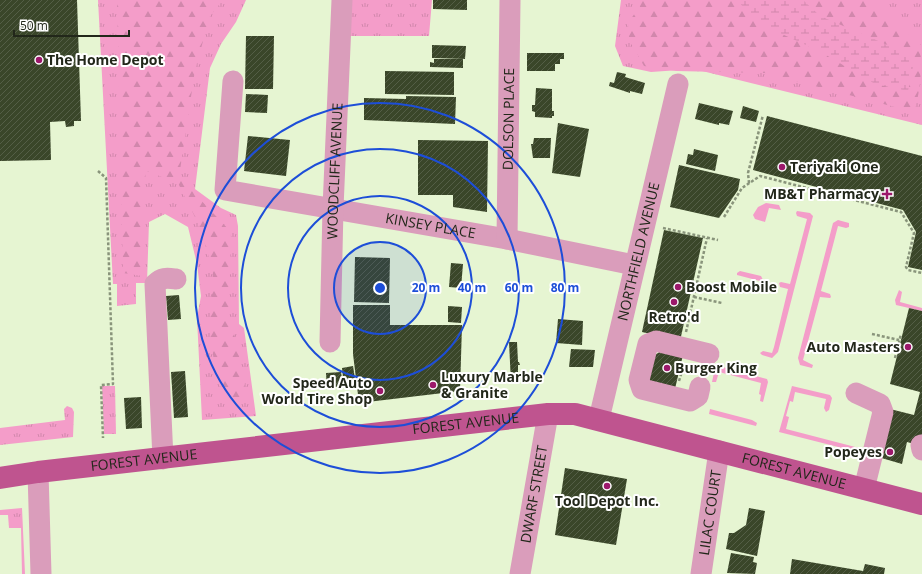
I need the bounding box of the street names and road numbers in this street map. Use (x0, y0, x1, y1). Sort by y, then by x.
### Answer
street label: DOLSON PLACE (498, 68, 518, 170)
street label: WOODCLIFF AVENUE (322, 102, 347, 240)
street label: NORTHFIELD AVENUE (612, 180, 664, 323)
street label: KINSEY PLACE (384, 208, 477, 242)
street label: FOREST AVENUE (411, 407, 520, 438)
street label: FOREST AVENUE (89, 444, 198, 475)
street label: DWARF STREET (516, 444, 551, 544)
street label: FOREST AVENUE (740, 448, 848, 493)
street label: LILAC COURT (694, 468, 725, 557)

